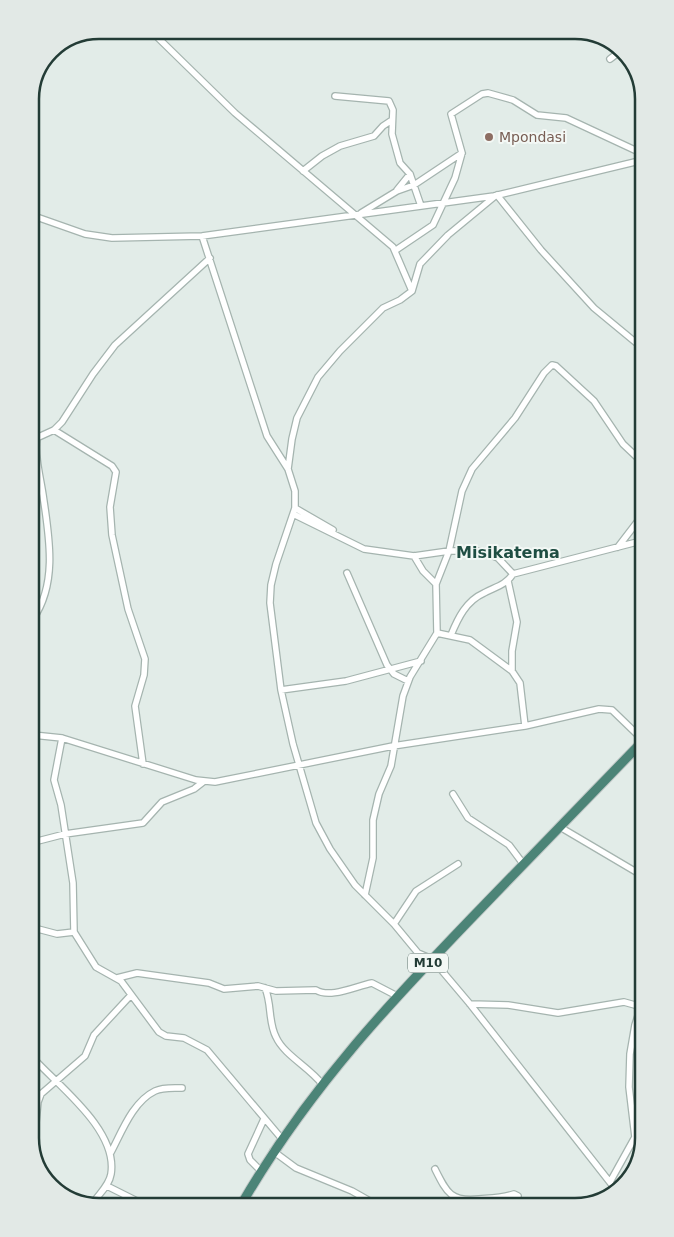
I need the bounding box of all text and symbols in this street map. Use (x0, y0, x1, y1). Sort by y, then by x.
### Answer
place label: Mpondasi (499, 129, 566, 145)
marker: Mpondasi (483, 131, 495, 143)
district label: Misikatema (456, 543, 560, 562)
road number: M10 (408, 954, 448, 972)

